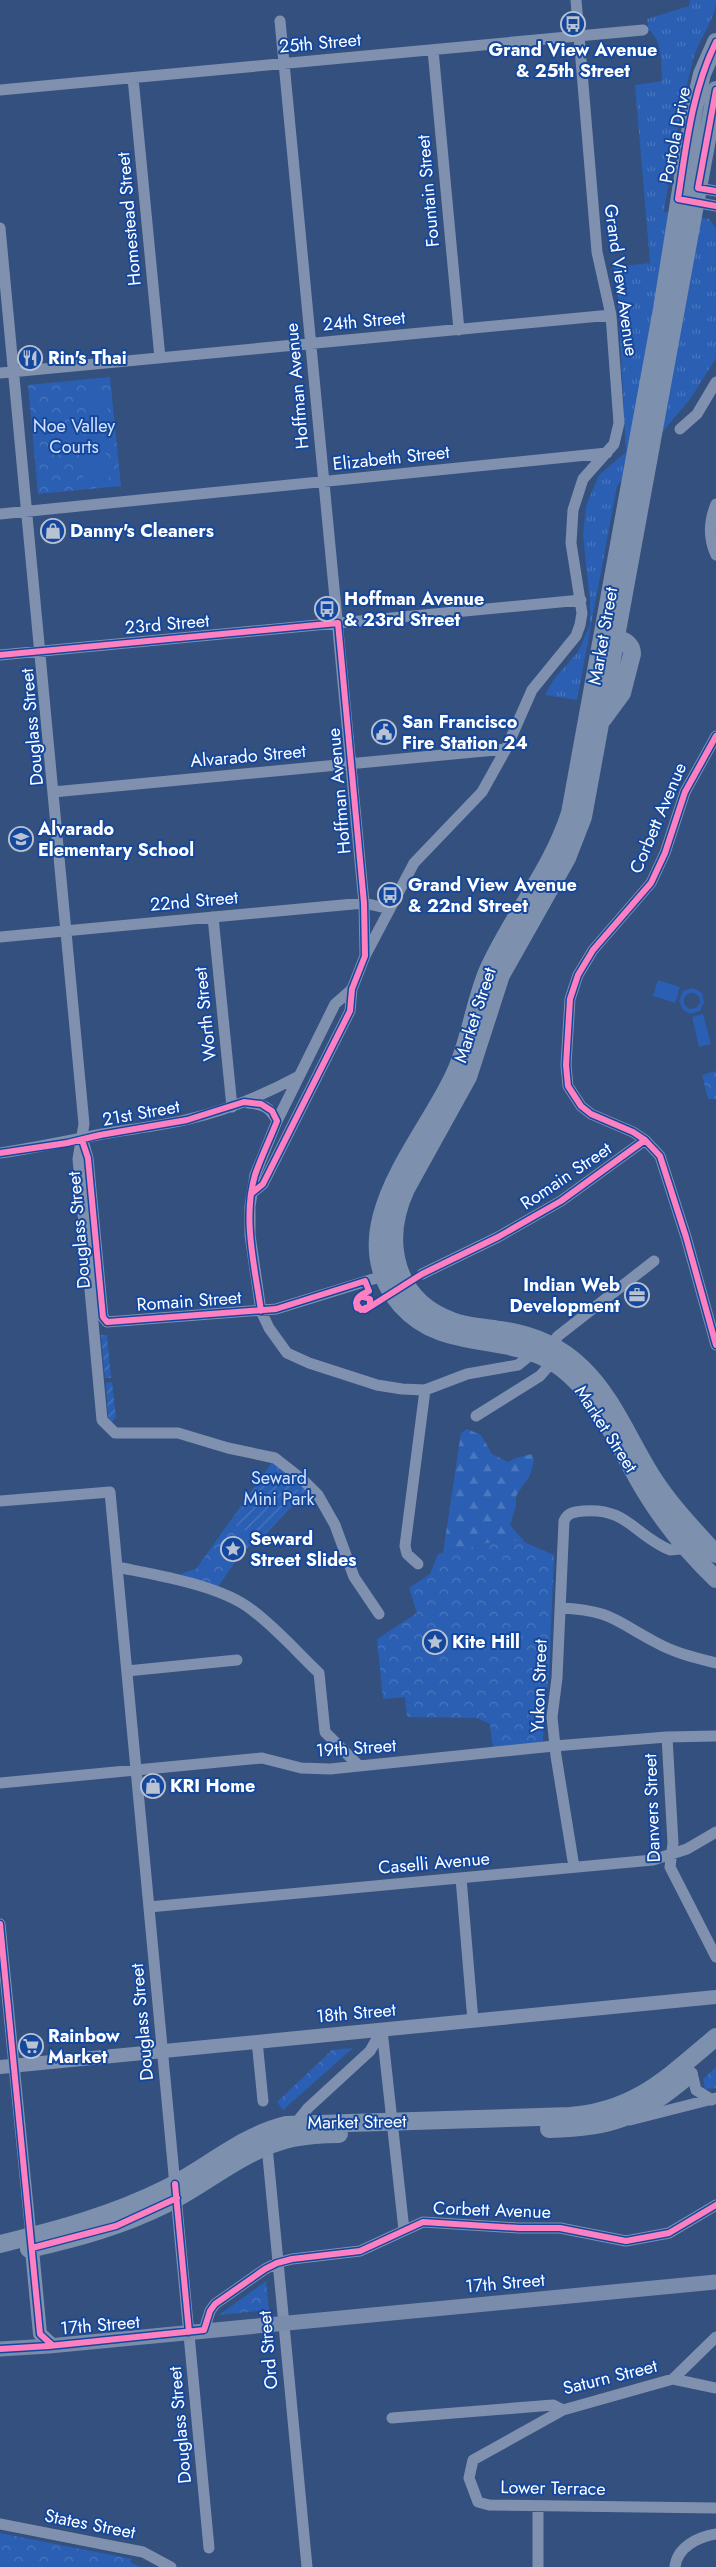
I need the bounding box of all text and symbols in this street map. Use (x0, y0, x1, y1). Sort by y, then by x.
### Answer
bus stop icon: Grand View Avenue & 25th Street (560, 11, 586, 37)
street label: 25th Street (278, 26, 363, 60)
place label: Grand View Avenue & 25th Street (489, 37, 657, 84)
street label: Portola Drive (653, 85, 697, 185)
street label: Fountain Street (410, 133, 446, 248)
street label: Homestead Street (110, 150, 148, 287)
street label: Grand View Avenue (597, 202, 645, 358)
street label: 24th Street (322, 304, 407, 338)
street label: Hoffman Avenue (279, 322, 315, 450)
restaurant icon: Rin's Thai (17, 345, 43, 371)
place label: Rin's Thai (48, 345, 127, 371)
park label: Noe Valley Courts (33, 413, 115, 460)
street label: Elizabeth Street (331, 439, 451, 477)
shop icon: Danny's Cleaners (40, 518, 66, 544)
place label: Danny's Cleaners (70, 518, 214, 544)
street label: Market Street (582, 584, 625, 687)
place label: Hoffman Avenue & 23rd Street (344, 586, 484, 633)
bus stop icon: Hoffman Avenue & 23rd Street (314, 596, 340, 622)
street label: 23rd Street (124, 607, 211, 641)
street label: Douglass Street (14, 667, 50, 787)
place label: San Francisco Fire Station 24 (402, 709, 528, 756)
public building icon: San Francisco Fire Station 24 (371, 719, 397, 745)
street label: Hoffman Avenue (321, 727, 357, 855)
street label: Alvarado Street (189, 738, 308, 774)
street label: Corbett Avenue (623, 759, 693, 877)
place label: Alvarado Elementary School (37, 816, 194, 863)
school or university icon: Alvarado Elementary School (8, 826, 34, 852)
place label: Grand View Avenue & 22nd Street (408, 872, 577, 919)
bus stop icon: Grand View Avenue & 22nd Street (377, 882, 403, 908)
street label: 22nd Street (149, 884, 240, 918)
street label: Market Street (447, 963, 503, 1066)
street label: Worth Street (187, 965, 223, 1062)
street label: 21st Street (100, 1093, 182, 1133)
street label: Romain Street (515, 1135, 617, 1216)
street label: Douglass Street (61, 1170, 97, 1290)
place label: Indian Web Development (509, 1272, 620, 1319)
office icon: Indian Web Development (624, 1282, 650, 1308)
street label: Romain Street (136, 1284, 243, 1318)
street label: Market Street (568, 1380, 644, 1478)
park label: Seward Mini Park (244, 1465, 315, 1512)
place label: Seward Street Slides (250, 1526, 357, 1573)
place icon: Seward Street Slides (220, 1536, 246, 1562)
place icon: Kite Hill (422, 1629, 448, 1655)
place label: Kite Hill (452, 1629, 520, 1655)
street label: Yukon Street (524, 1638, 554, 1733)
street label: 19th Street (315, 1732, 398, 1764)
street label: Danvers Street (637, 1752, 667, 1863)
shop icon: KRI Home (140, 1773, 166, 1799)
place label: KRI Home (170, 1773, 255, 1799)
street label: Caselli Avenue (377, 1845, 491, 1881)
street label: Douglass Street (124, 1962, 160, 2082)
street label: 18th Street (315, 1997, 398, 2029)
place label: Rainbow Market (48, 2023, 120, 2070)
supermarket icon: Rainbow Market (18, 2033, 44, 2059)
street label: Market Street (307, 2108, 407, 2136)
street label: Corbett Avenue (433, 2195, 551, 2225)
street label: 17th Street (464, 2267, 546, 2299)
street label: 17th Street (59, 2309, 141, 2341)
street label: Ord Street (252, 2309, 284, 2390)
street label: Saturn Street (560, 2353, 661, 2401)
street label: Douglass Street (162, 2365, 198, 2485)
street label: Lower Terrace (500, 2474, 606, 2502)
street label: States Street (42, 2502, 138, 2546)

